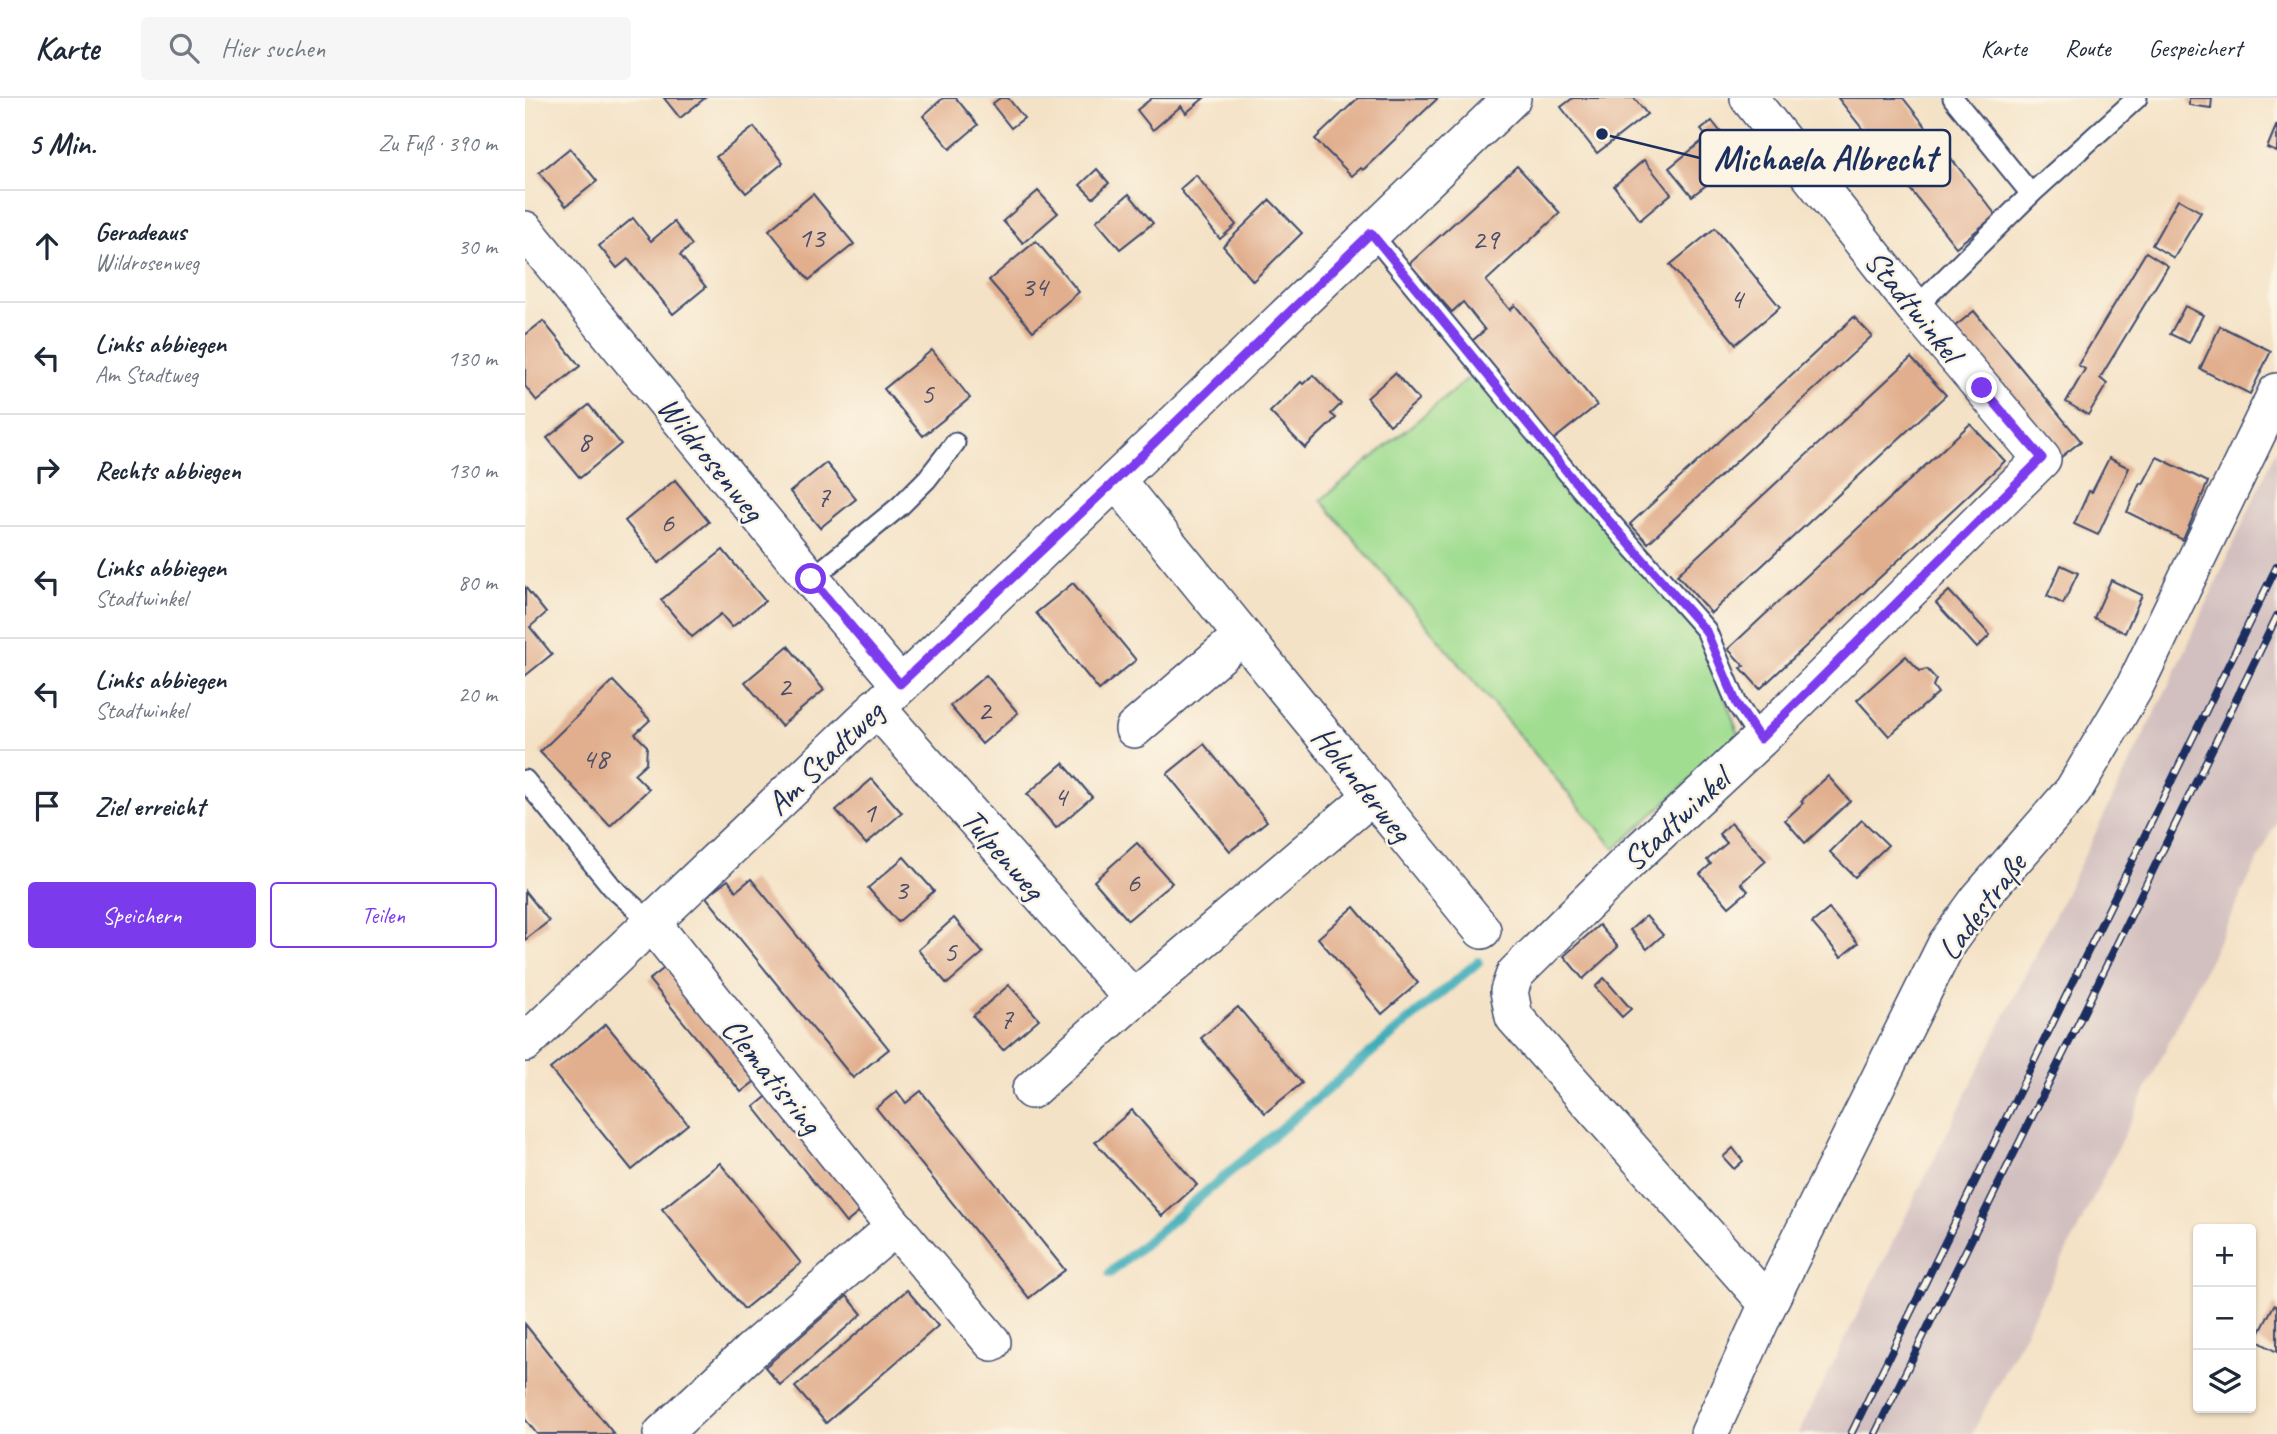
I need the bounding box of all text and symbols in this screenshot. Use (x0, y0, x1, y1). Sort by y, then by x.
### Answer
search box (141, 17, 631, 80)
text: Karte (35, 27, 99, 69)
icon: search (165, 29, 203, 67)
text: Hier suchen (221, 32, 325, 65)
text: Karte (1981, 33, 2027, 63)
text: Route (2065, 33, 2110, 63)
text: Gespeichert (2148, 33, 2242, 63)
text: 5 Min. (28, 125, 96, 163)
text: Zu Fuß · 390 m (378, 129, 497, 158)
callout: Michaela Albrecht (1700, 130, 1950, 186)
text: Michaela Albrecht (1714, 136, 1942, 181)
text: Geradeaus (95, 215, 186, 248)
house number: 13 (798, 218, 827, 256)
house number: 29 (1472, 220, 1501, 258)
icon: ahead (28, 227, 66, 265)
text: 30 m (458, 232, 497, 261)
street label: Stadtwinkel (1855, 241, 1975, 374)
text: Wildrosenweg (95, 248, 199, 277)
house number: 34 (1021, 267, 1050, 305)
house number: 4 (1729, 279, 1745, 317)
text: Links abbiegen (95, 327, 226, 360)
icon: left (28, 339, 66, 377)
text: 130 m (448, 344, 497, 373)
text: Am Stadtweg (95, 360, 198, 389)
route end (1966, 372, 1997, 403)
house number: 5 (920, 374, 935, 412)
street label: Wildrosenweg (648, 387, 775, 531)
house number: 8 (577, 422, 593, 460)
icon: right (28, 451, 66, 489)
text: Rechts abbiegen (95, 454, 241, 487)
text: 130 m (448, 456, 497, 485)
house number: 7 (816, 477, 831, 515)
house number: 6 (660, 503, 675, 541)
text: Links abbiegen (95, 551, 226, 584)
icon: left (28, 563, 66, 601)
route start (795, 563, 826, 594)
text: 80 m (458, 568, 497, 597)
text: Stadtwinkel (95, 584, 187, 613)
text: Links abbiegen (95, 663, 226, 696)
house number: 2 (777, 667, 793, 705)
icon: left (28, 675, 66, 713)
text: 20 m (458, 680, 497, 709)
street label: Am Stadtweg (757, 690, 894, 824)
house number: 2 (977, 691, 993, 729)
text: Stadtwinkel (95, 696, 187, 725)
street label: Holunderweg (1302, 717, 1423, 852)
house number: 48 (582, 739, 611, 777)
street label: Stadtwinkel (1613, 756, 1742, 880)
house number: 4 (1053, 777, 1069, 815)
icon: arrive (28, 787, 66, 825)
text: Ziel erreicht (95, 790, 205, 823)
house number: 1 (862, 793, 877, 831)
street label: Tulpenweg (952, 799, 1056, 910)
street label: Ladestraße (1928, 843, 2037, 969)
house number: 6 (1126, 863, 1141, 901)
house number: 3 (894, 870, 910, 908)
button: Speichern (28, 882, 256, 948)
button: Teilen (270, 882, 497, 948)
house number: 5 (943, 932, 958, 970)
house number: 7 (999, 999, 1014, 1037)
street label: Clematisring (712, 1009, 833, 1144)
map controls (2193, 1224, 2256, 1413)
button: + (2193, 1224, 2256, 1287)
button: − (2193, 1287, 2256, 1350)
button: layers (2193, 1350, 2256, 1413)

